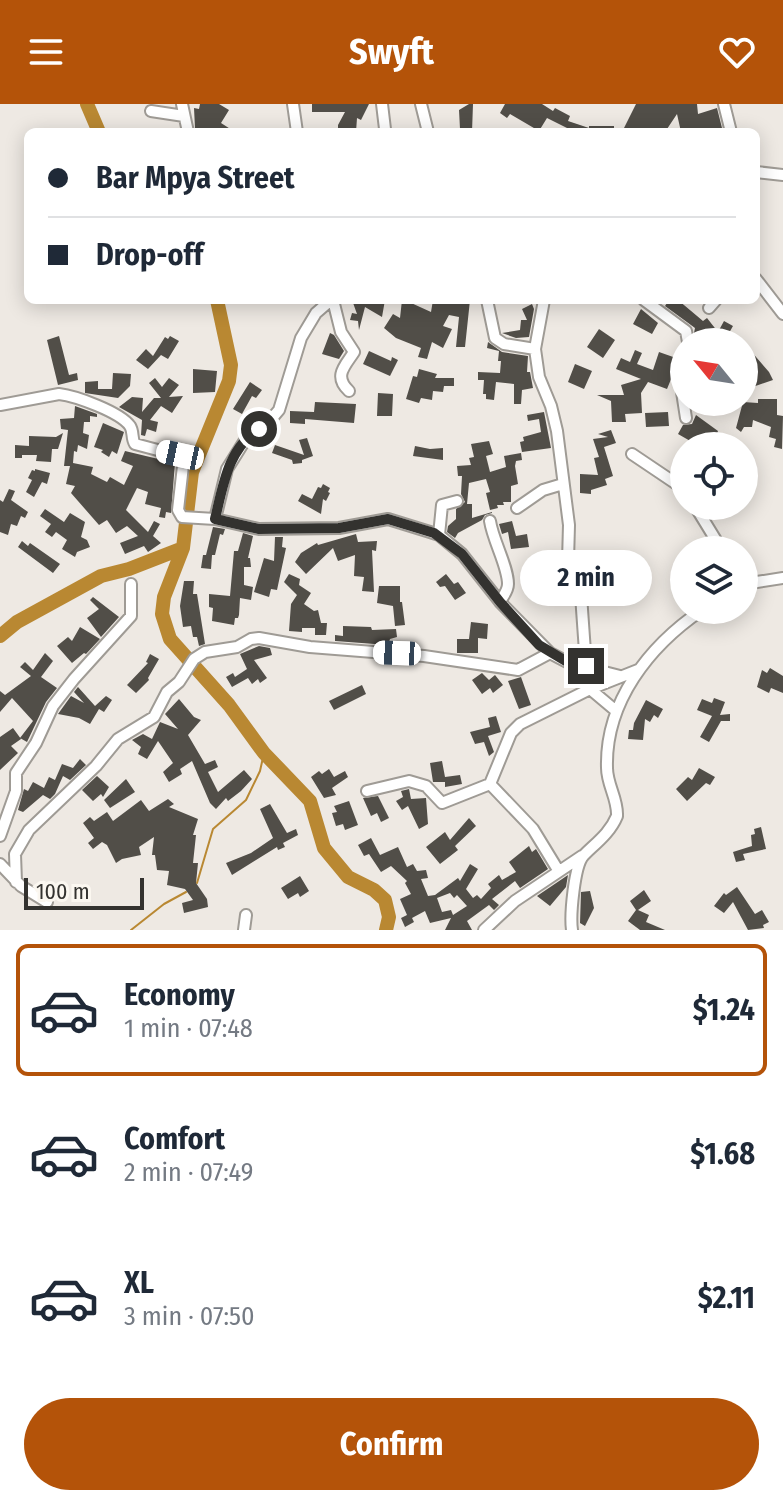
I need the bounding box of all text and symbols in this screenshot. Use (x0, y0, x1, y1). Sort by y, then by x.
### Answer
icon: menu (24, 30, 68, 74)
text: Swyft (349, 30, 434, 74)
icon: heart (715, 30, 759, 74)
text: Bar Mpya Street (96, 160, 295, 196)
text: Drop-off (96, 237, 203, 273)
north arrow (670, 328, 758, 416)
map controls (670, 328, 758, 624)
route start (241, 411, 277, 447)
button: locate (670, 432, 758, 520)
car (154, 438, 206, 472)
button: layers (670, 536, 758, 624)
callout: 2 min (520, 550, 652, 606)
text: 2 min (557, 562, 615, 593)
car (373, 640, 421, 666)
route end (568, 648, 604, 684)
scale bar (24, 874, 144, 910)
text: 100 m (36, 878, 90, 905)
icon: car (28, 974, 100, 1046)
text: Economy (124, 977, 235, 1013)
text: $1.24 (693, 992, 755, 1028)
text: 1 min · 07:48 (124, 1013, 253, 1044)
icon: car (28, 1118, 100, 1190)
text: Comfort (124, 1121, 225, 1157)
text: $1.68 (690, 1136, 755, 1172)
text: 2 min · 07:49 (124, 1157, 253, 1188)
icon: car (28, 1262, 100, 1334)
text: XL (124, 1265, 154, 1301)
text: $2.11 (698, 1280, 755, 1316)
text: 3 min · 07:50 (124, 1301, 255, 1332)
button: Confirm (24, 1398, 759, 1490)

